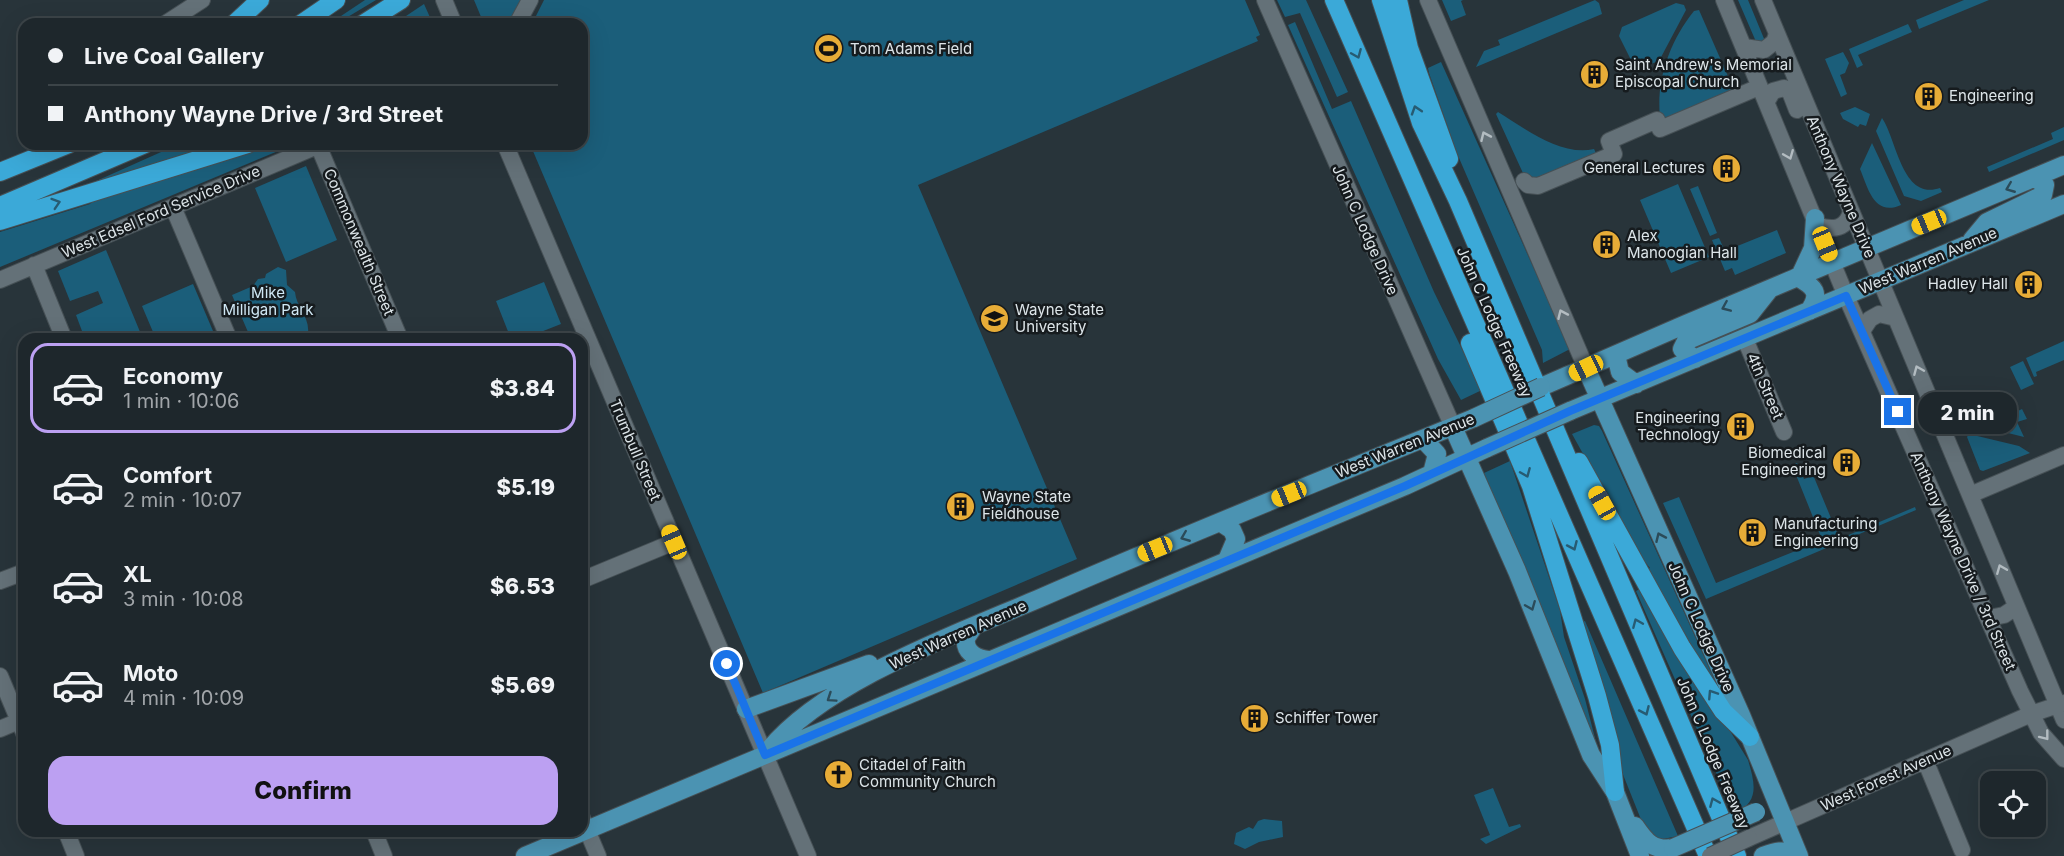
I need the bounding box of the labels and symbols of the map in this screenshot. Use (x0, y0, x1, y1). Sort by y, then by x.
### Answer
sports icon: Tom Adams Field (813, 33, 845, 65)
place label: Tom Adams Field (850, 39, 972, 58)
one-way arrow (1350, 47, 1362, 58)
place label: Saint Andrew's Memorial Episcopal Church (1615, 55, 1792, 91)
building icon: Saint Andrew's Memorial Episcopal Church (1578, 58, 1610, 90)
building icon: Engineering (1912, 80, 1944, 112)
place label: Engineering (1949, 86, 2034, 105)
one-way arrow (1411, 105, 1424, 116)
street label: Anthony Wayne Drive (1803, 113, 1880, 261)
one-way arrow (1480, 131, 1492, 142)
one-way arrow (1782, 149, 1794, 160)
building icon: General Lectures (1710, 152, 1742, 184)
place label: General Lectures (1584, 158, 1705, 177)
street label: West Edsel Ford Service Drive (59, 161, 263, 262)
street label: John C Lodge Drive (1328, 162, 1403, 298)
street label: Commonwealth Street (320, 166, 399, 318)
one-way arrow (2005, 181, 2016, 193)
one-way arrow (50, 198, 61, 210)
car (1909, 207, 1949, 237)
street label: West Warren Avenue (1856, 223, 2000, 298)
car (1810, 224, 1840, 264)
place label: Alex Manoogian Hall (1627, 226, 1737, 262)
building icon: Alex Manoogian Hall (1590, 229, 1622, 261)
street label: John C Lodge Freeway (1453, 243, 1537, 401)
building icon: Hadley Hall (2013, 268, 2045, 300)
place label: Hadley Hall (1928, 274, 2008, 293)
park label: Mike Milligan Park (223, 283, 314, 319)
place label: Wayne State University (1015, 300, 1104, 336)
one-way arrow (1721, 300, 1732, 312)
school or university icon: Wayne State University (978, 303, 1010, 335)
one-way arrow (1558, 310, 1570, 321)
street label: 4th Street (1743, 350, 1788, 422)
car (1566, 352, 1606, 384)
one-way arrow (1913, 365, 1925, 376)
callout: 2 min (1919, 391, 2018, 433)
street label: Trumbull Street (606, 396, 665, 503)
route end (1884, 398, 1911, 425)
place label: Engineering Technology (1635, 408, 1721, 444)
street label: West Warren Avenue (1333, 409, 1477, 482)
building icon: Engineering Technology (1725, 411, 1757, 443)
place label: Biomedical Engineering (1741, 443, 1826, 479)
building icon: Biomedical Engineering (1831, 446, 1863, 478)
street label: Anthony Wayne Drive / 3rd Street (1907, 449, 2020, 673)
one-way arrow (1519, 466, 1531, 477)
car (1269, 479, 1309, 509)
car (1585, 483, 1619, 523)
place label: Wayne State Fieldhouse (982, 487, 1071, 523)
building icon: Wayne State Fieldhouse (945, 490, 977, 522)
place label: Manufacturing Engineering (1774, 514, 1877, 550)
building icon: Manufacturing Engineering (1737, 517, 1769, 549)
car (659, 522, 689, 562)
one-way arrow (1180, 530, 1191, 542)
one-way arrow (1655, 532, 1667, 543)
car (1135, 534, 1175, 564)
one-way arrow (1565, 539, 1577, 550)
street label: John C Lodge Drive (1664, 559, 1739, 695)
one-way arrow (1996, 564, 2008, 575)
street label: West Warren Avenue (886, 596, 1029, 673)
one-way arrow (1524, 600, 1536, 611)
one-way arrow (1632, 619, 1644, 630)
route start (713, 650, 740, 677)
street label: John C Lodge Freeway (1673, 674, 1754, 832)
one-way arrow (1708, 689, 1719, 700)
one-way arrow (827, 690, 838, 701)
building icon: Schiffer Tower (1238, 702, 1270, 734)
one-way arrow (1638, 705, 1650, 716)
place label: Schiffer Tower (1275, 708, 1378, 727)
one-way arrow (2037, 729, 2048, 740)
street label: West Forest Avenue (1818, 740, 1954, 815)
place label: Citadel of Faith Community Church (859, 755, 996, 791)
church icon: Citadel of Faith Community Church (822, 758, 854, 790)
one-way arrow (1709, 798, 1721, 809)

